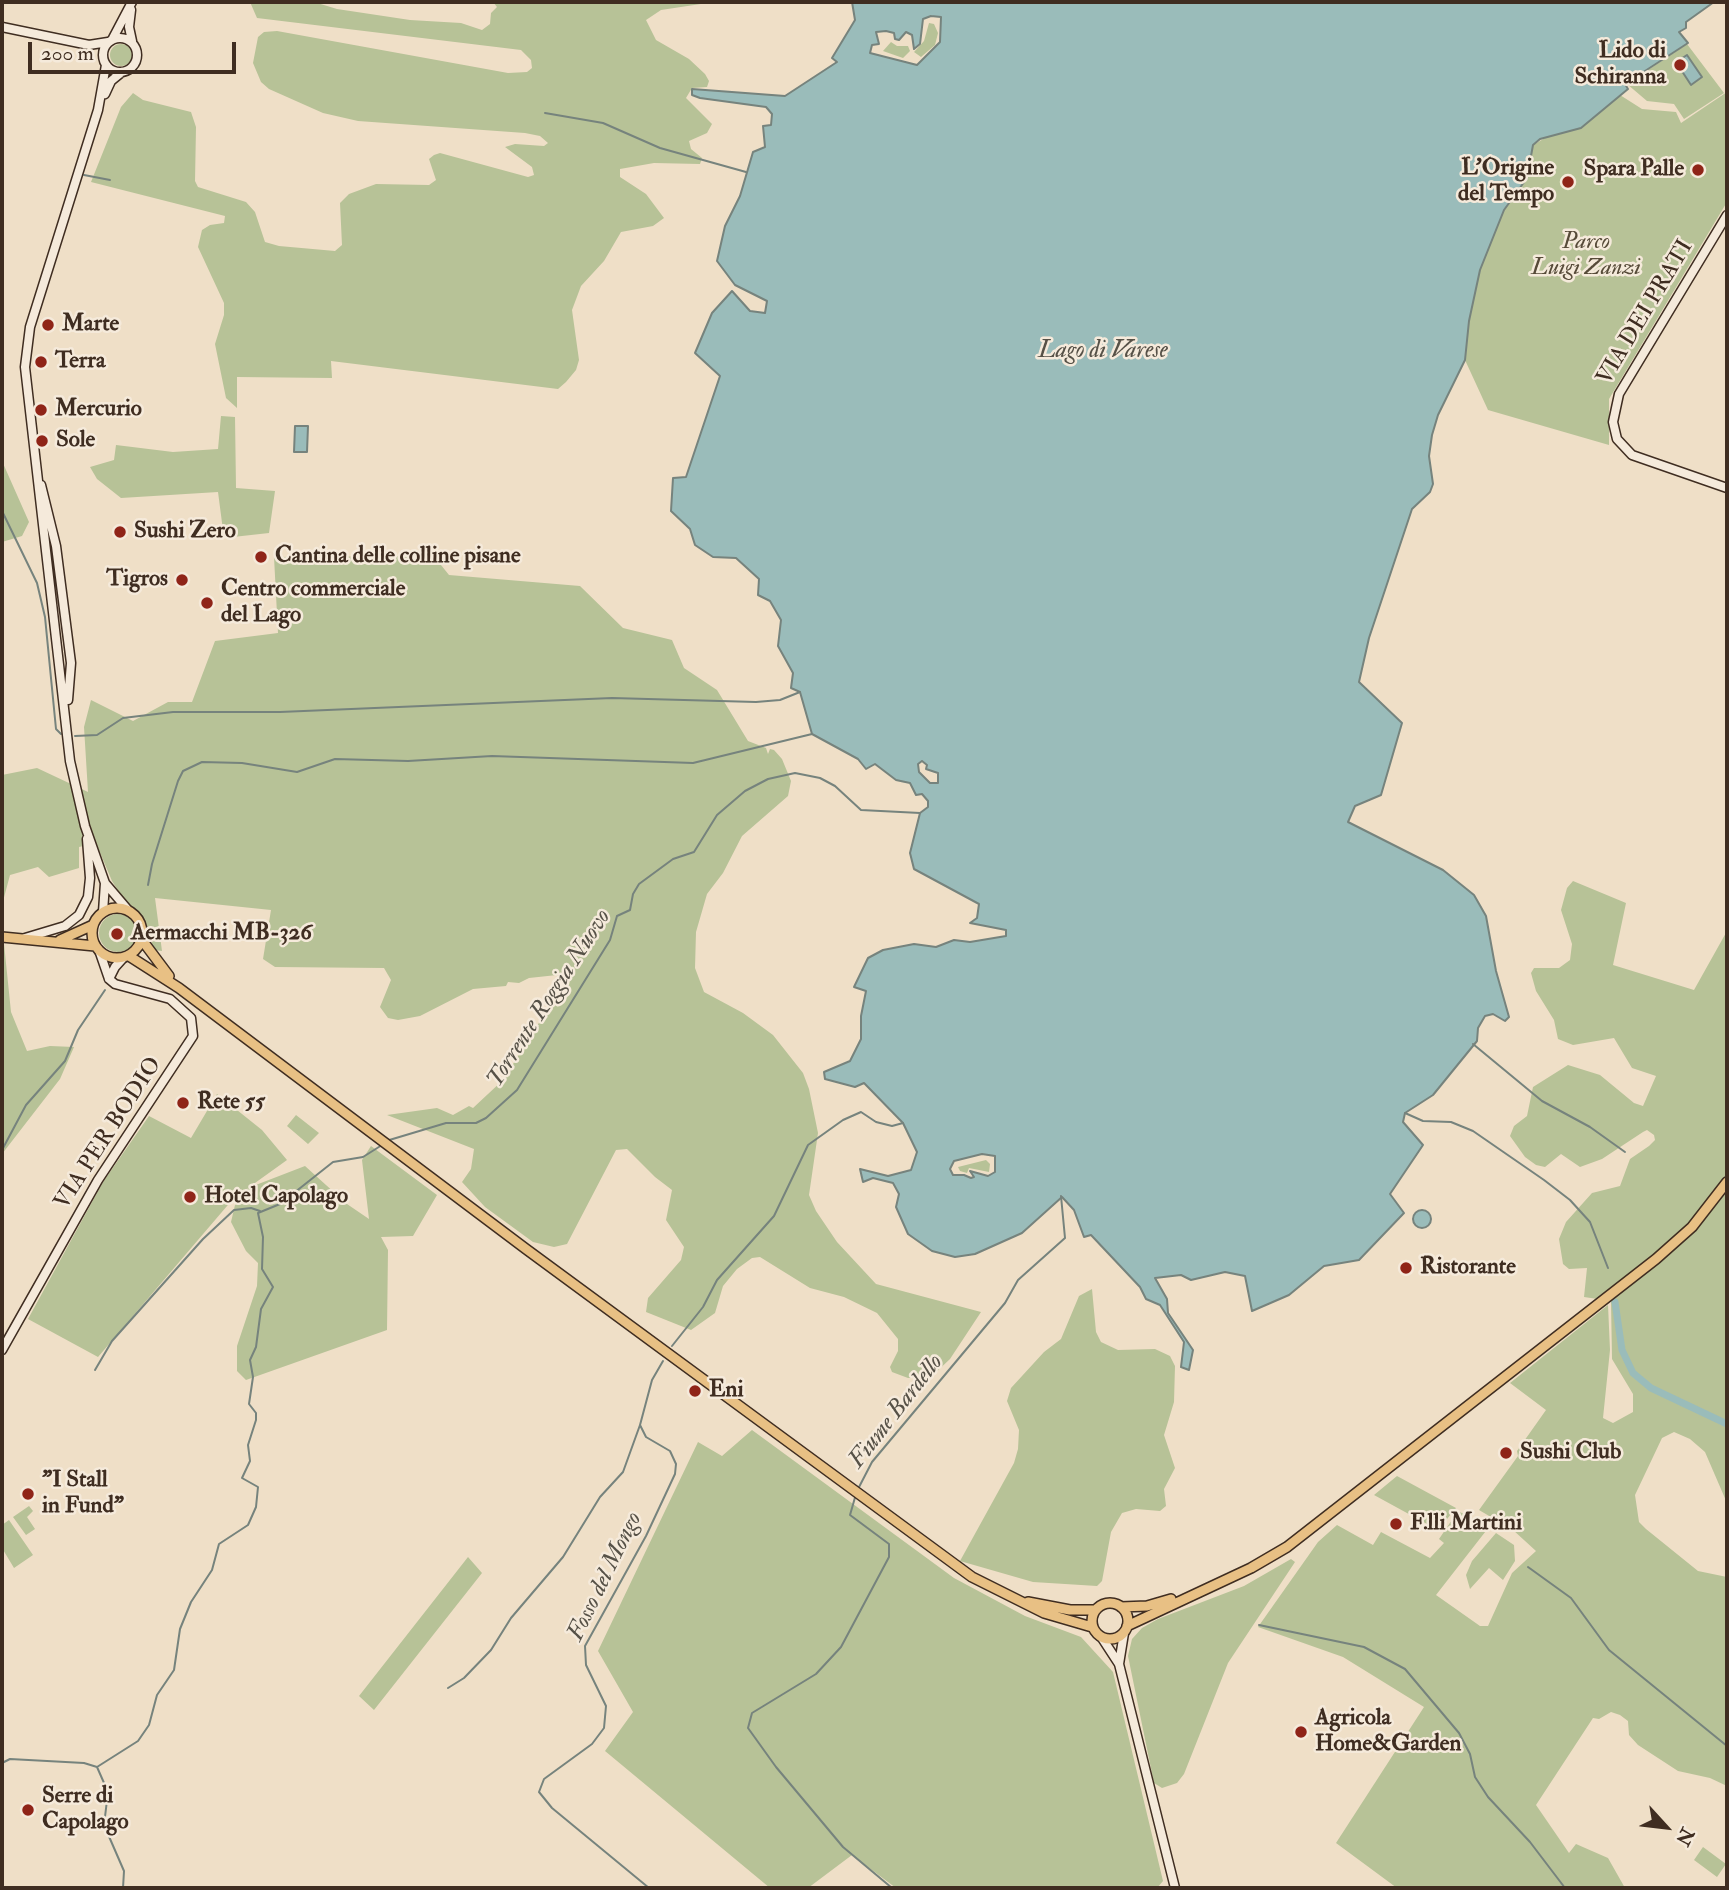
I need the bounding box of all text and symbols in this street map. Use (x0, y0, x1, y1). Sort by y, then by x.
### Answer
scale bar (32, 28, 240, 72)
place label: Lido di Schiranna (1575, 38, 1666, 92)
text: 200 m (41, 40, 94, 67)
marker: Lido di Schiranna (1672, 57, 1688, 73)
place label: L'Origine del Tempo (1458, 155, 1554, 209)
place label: Spara Palle (1584, 156, 1684, 184)
marker: Spara Palle (1690, 162, 1706, 178)
marker: L'Origine del Tempo (1560, 174, 1576, 190)
park label: Parco Luigi Zanzi (1531, 229, 1641, 283)
street label: VIA DEI PRATI (1592, 235, 1700, 391)
place label: Marte (62, 311, 119, 339)
marker: Marte (40, 317, 56, 333)
water label: Lago di Varese (1038, 338, 1168, 366)
place label: Terra (55, 348, 105, 376)
marker: Terra (33, 354, 49, 370)
place label: Mercurio (55, 396, 142, 424)
marker: Mercurio (33, 402, 49, 418)
place label: Sole (56, 427, 95, 455)
marker: Sole (34, 433, 50, 449)
place label: Sushi Zero (134, 518, 236, 546)
marker: Sushi Zero (112, 524, 128, 540)
place label: Cantina delle colline pisane (275, 543, 521, 571)
marker: Cantina delle colline pisane (253, 549, 269, 565)
place label: Tigros (106, 566, 168, 594)
marker: Tigros (174, 572, 190, 588)
place label: Centro commerciale del Lago (221, 576, 405, 630)
marker: Centro commerciale del Lago (199, 595, 215, 611)
water label: Torrente Roggia Nuovo (482, 905, 618, 1093)
place label: Aermacchi MB-326 (131, 920, 312, 948)
marker: Aermacchi MB-326 (109, 926, 125, 942)
street label: VIA PER BODIO (49, 1053, 169, 1215)
place label: Rete 55 (197, 1089, 265, 1117)
marker: Rete 55 (175, 1095, 191, 1111)
place label: Hotel Capolago (204, 1183, 348, 1211)
marker: Hotel Capolago (182, 1189, 198, 1205)
place label: Ristorante (1420, 1254, 1516, 1282)
marker: Ristorante (1398, 1260, 1414, 1276)
water label: Fiume Bardello (844, 1349, 950, 1475)
place label: Eni (709, 1377, 744, 1405)
marker: Eni (687, 1383, 703, 1399)
place label: Sushi Club (1520, 1439, 1621, 1467)
marker: Sushi Club (1498, 1445, 1514, 1461)
place label: "I Stall in Fund" (42, 1467, 124, 1521)
marker: "I Stall in Fund" (20, 1486, 36, 1502)
water label: Fosso del Mongo (562, 1508, 650, 1646)
place label: F.lli Martini (1410, 1510, 1522, 1538)
marker: F.lli Martini (1388, 1516, 1404, 1532)
place label: Agricola Home&Garden (1315, 1705, 1461, 1759)
marker: Agricola Home&Garden (1293, 1724, 1309, 1740)
place label: Serre di Capolago (42, 1783, 129, 1837)
north arrow (1631, 1792, 1701, 1862)
marker: Serre di Capolago (20, 1802, 36, 1818)
text: N (1670, 1823, 1699, 1850)

